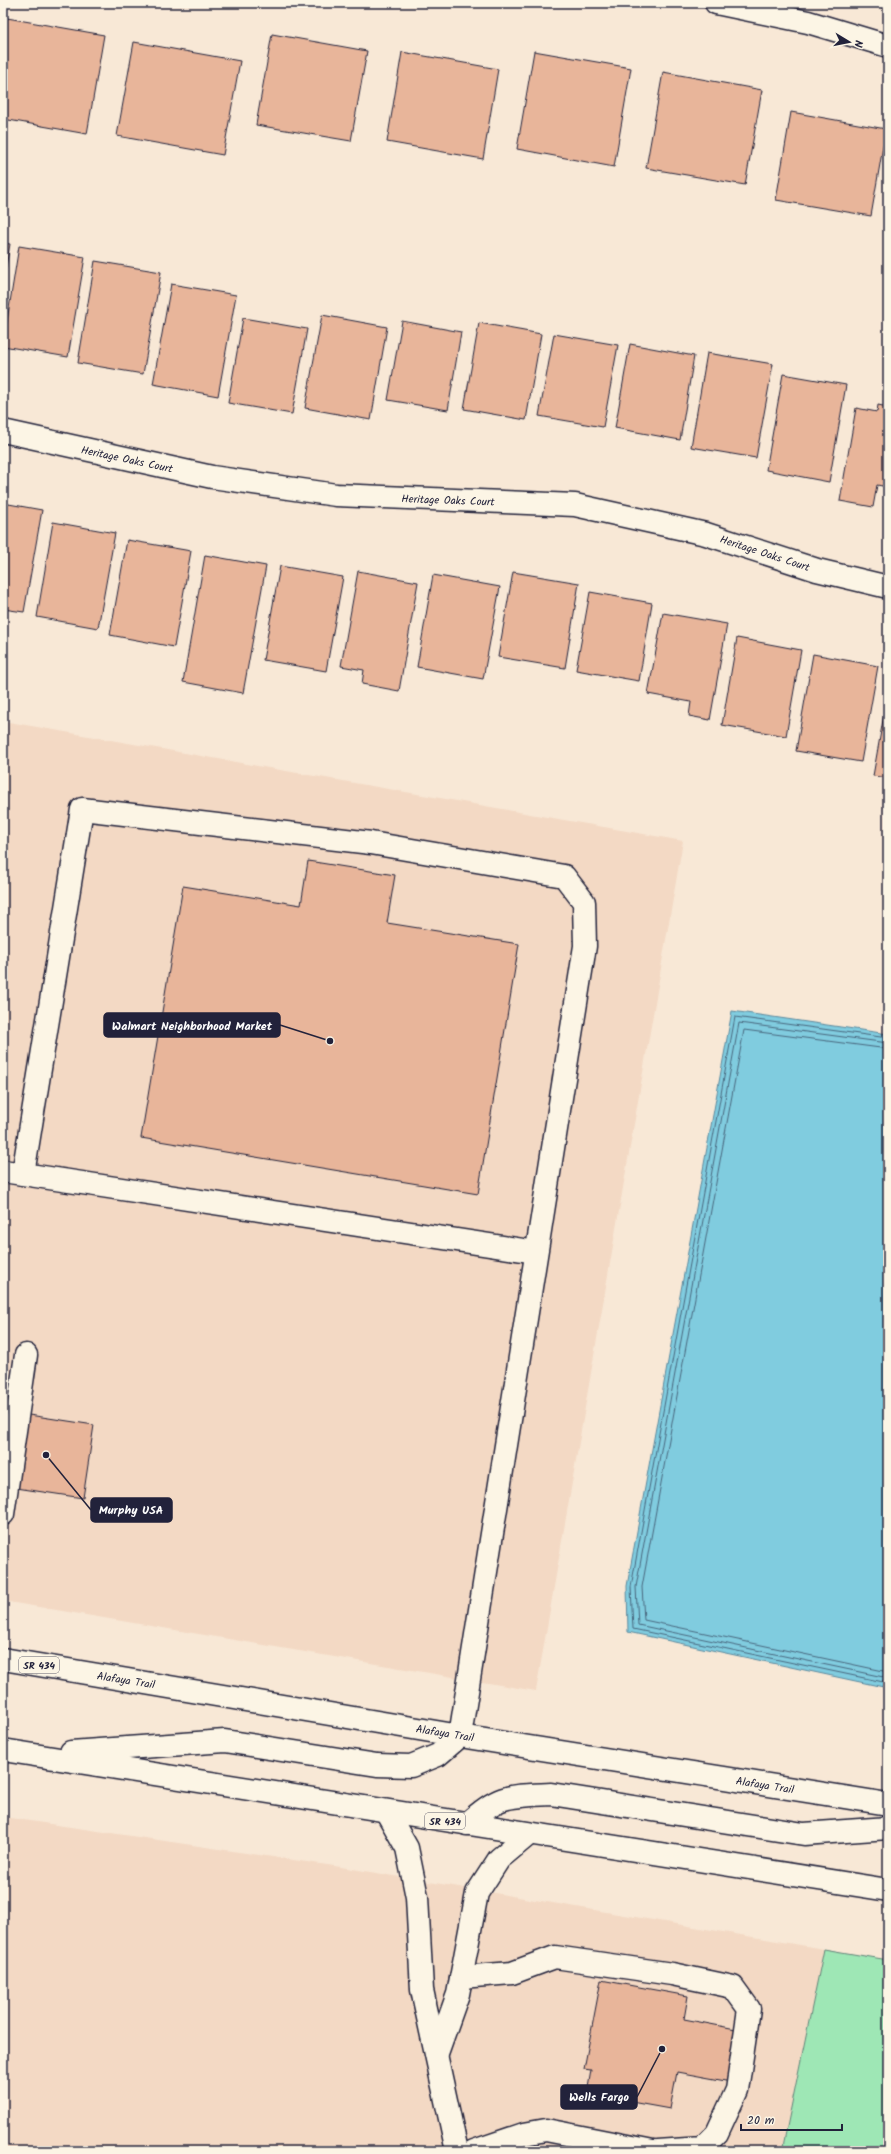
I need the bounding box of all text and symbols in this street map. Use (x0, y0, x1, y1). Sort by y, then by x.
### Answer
north arrow (829, 22, 869, 62)
text: N (848, 39, 867, 49)
street label: Heritage Oaks Court (79, 441, 175, 479)
street label: Heritage Oaks Court (401, 490, 496, 512)
street label: Heritage Oaks Court (717, 531, 813, 577)
callout: Walmart Neighborhood Market (104, 1013, 280, 1037)
text: Walmart Neighborhood Market (112, 1017, 273, 1036)
callout: Murphy USA (91, 1498, 172, 1522)
text: Murphy USA (99, 1501, 164, 1520)
road number: SR 434 (19, 1657, 59, 1673)
street label: Alafaya Trail (96, 1668, 156, 1695)
street label: Alafaya Trail (415, 1721, 475, 1748)
street label: Alafaya Trail (735, 1773, 795, 1800)
road number: SR 434 (425, 1813, 465, 1829)
callout: Wells Fargo (561, 2085, 637, 2109)
text: Wells Fargo (569, 2088, 630, 2107)
scale bar (741, 2106, 842, 2132)
text: 20 m (747, 2111, 775, 2130)

